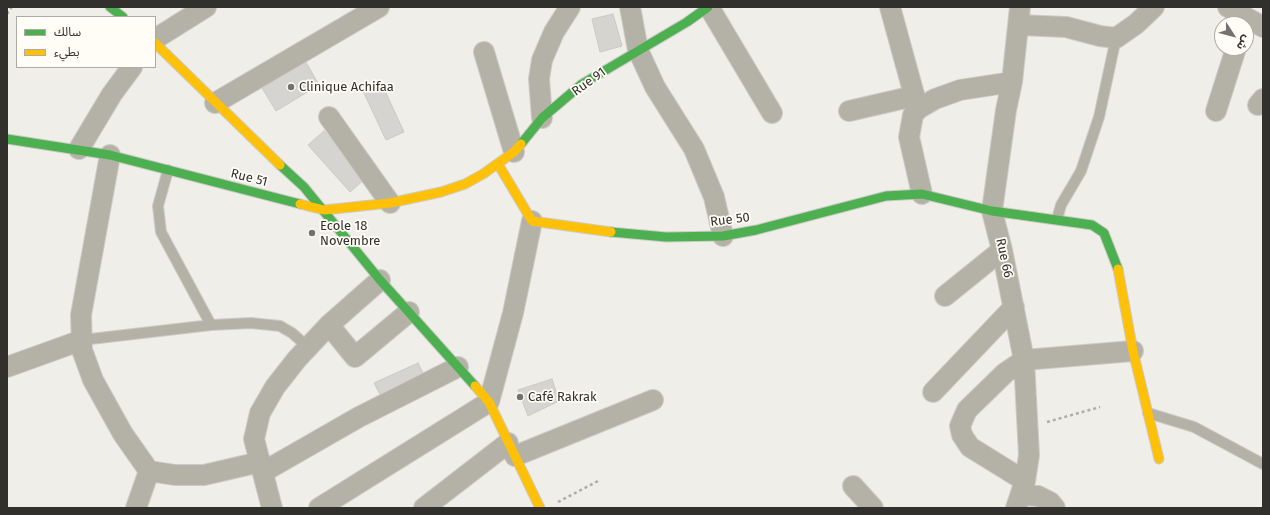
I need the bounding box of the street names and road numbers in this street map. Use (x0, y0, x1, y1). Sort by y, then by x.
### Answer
street label: Rue 91 (569, 64, 609, 100)
street label: Rue 51 (229, 166, 269, 190)
street label: Rue 50 (709, 210, 751, 230)
street label: Rue 66 (992, 237, 1016, 279)

